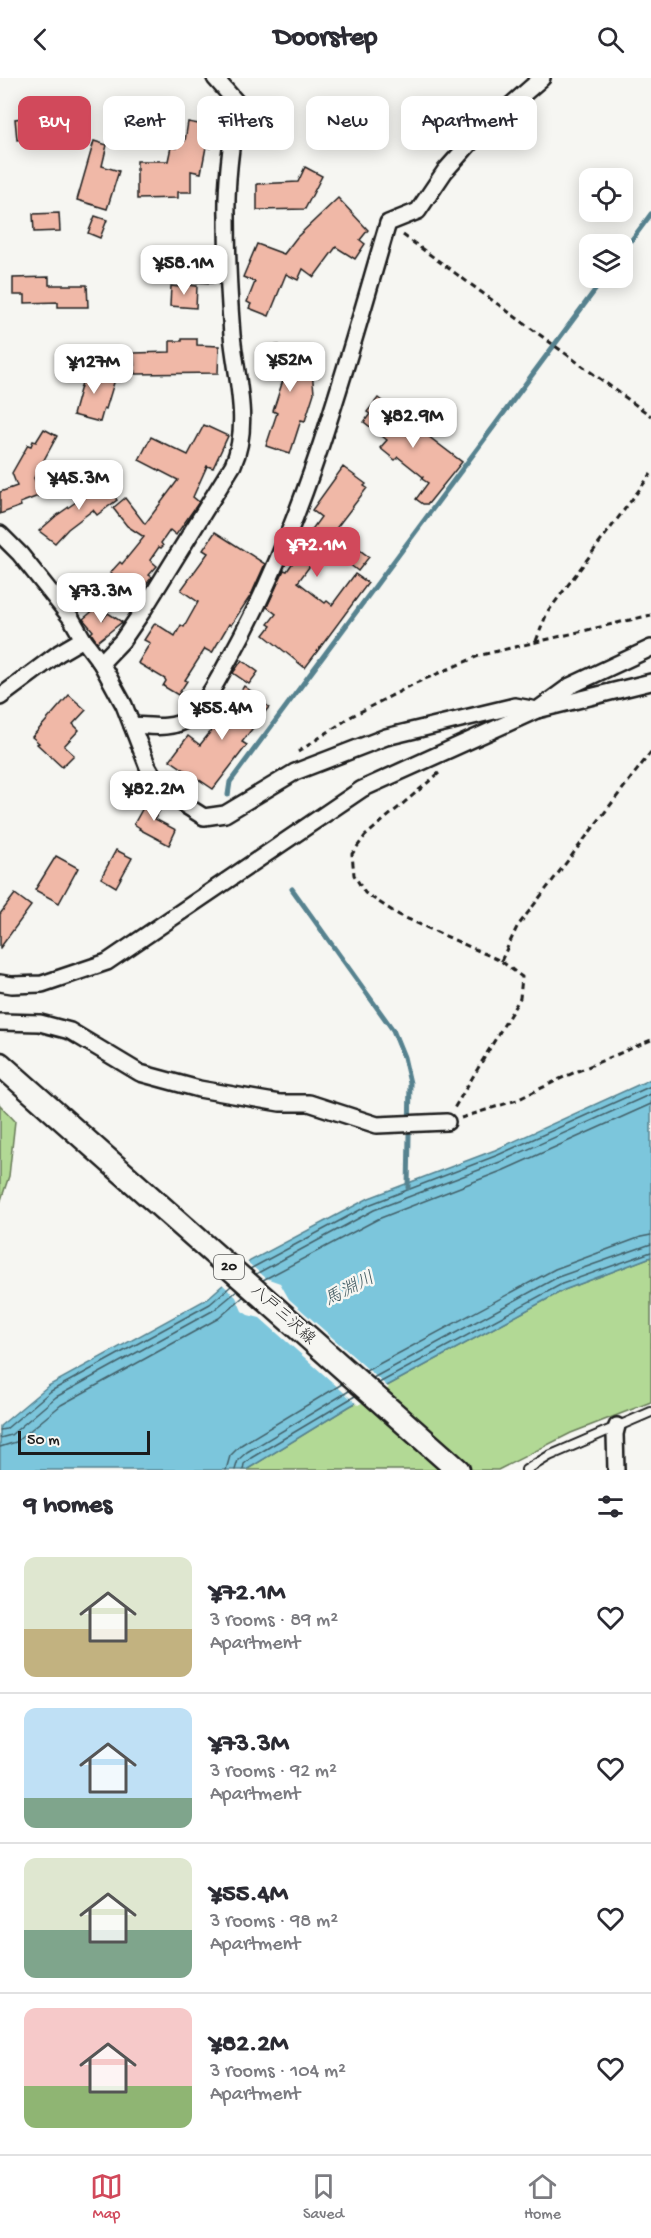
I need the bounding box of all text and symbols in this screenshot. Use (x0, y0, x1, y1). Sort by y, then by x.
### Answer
icon: back (24, 23, 57, 56)
text: Doorstep (274, 23, 377, 55)
icon: search (594, 23, 627, 56)
chip: Buy (18, 96, 91, 150)
chip: Rent (103, 96, 185, 150)
chip: Filters (197, 96, 294, 150)
chip: New (306, 96, 389, 150)
chip: Apartment (401, 96, 537, 150)
map controls (579, 168, 633, 288)
button: locate (579, 168, 633, 222)
button: layers (579, 234, 633, 288)
pin: ¥58.1M (135, 245, 233, 296)
text: ¥58.1M (155, 253, 213, 276)
pin: ¥52M (254, 342, 326, 393)
pin: ¥127M (52, 344, 136, 395)
text: ¥52M (268, 350, 312, 373)
text: ¥127M (68, 352, 120, 375)
pin: ¥82.9M (364, 398, 462, 449)
text: ¥82.9M (383, 406, 443, 429)
pin: ¥45.3M (30, 460, 128, 511)
text: ¥45.3M (49, 468, 109, 491)
pin: ¥72.1M (268, 527, 366, 578)
text: ¥72.1M (288, 535, 346, 558)
pin: ¥73.3M (52, 573, 150, 624)
text: ¥73.3M (71, 581, 131, 604)
pin: ¥55.4M (173, 690, 271, 741)
text: ¥55.4M (192, 698, 252, 721)
pin: ¥82.2M (105, 771, 203, 822)
text: ¥82.2M (124, 779, 184, 802)
road number: 20 (214, 1255, 244, 1279)
water label: 馬淵川 (321, 1267, 379, 1312)
street label: 八戸三沢線 (246, 1281, 319, 1350)
scale bar (18, 1428, 150, 1456)
text: 50 m (27, 1432, 60, 1451)
icon: filters (594, 1490, 627, 1523)
text: 9 homes (24, 1491, 112, 1522)
text: ¥72.1M (210, 1579, 285, 1610)
icon: home (72, 1581, 144, 1653)
icon: heart (594, 1601, 627, 1634)
text: 3 rooms · 89 m² (210, 1610, 338, 1633)
text: Apartment (210, 1633, 300, 1656)
text: ¥73.3M (210, 1730, 289, 1761)
icon: home (72, 1732, 144, 1804)
icon: heart (594, 1752, 627, 1785)
text: 3 rooms · 92 m² (210, 1761, 337, 1784)
text: Apartment (210, 1784, 300, 1807)
text: ¥55.4M (210, 1880, 288, 1911)
icon: home (72, 1882, 144, 1954)
icon: heart (594, 1902, 627, 1935)
text: 3 rooms · 98 m² (210, 1911, 338, 1934)
text: Apartment (210, 1934, 300, 1957)
text: ¥82.2M (210, 2030, 288, 2061)
icon: home (72, 2032, 144, 2104)
icon: heart (594, 2052, 627, 2085)
text: 3 rooms · 104 m² (210, 2061, 346, 2084)
text: Apartment (210, 2084, 300, 2107)
tab: Map (90, 2170, 123, 2225)
tab: Saved (303, 2170, 344, 2225)
tab: Home (524, 2170, 561, 2225)

